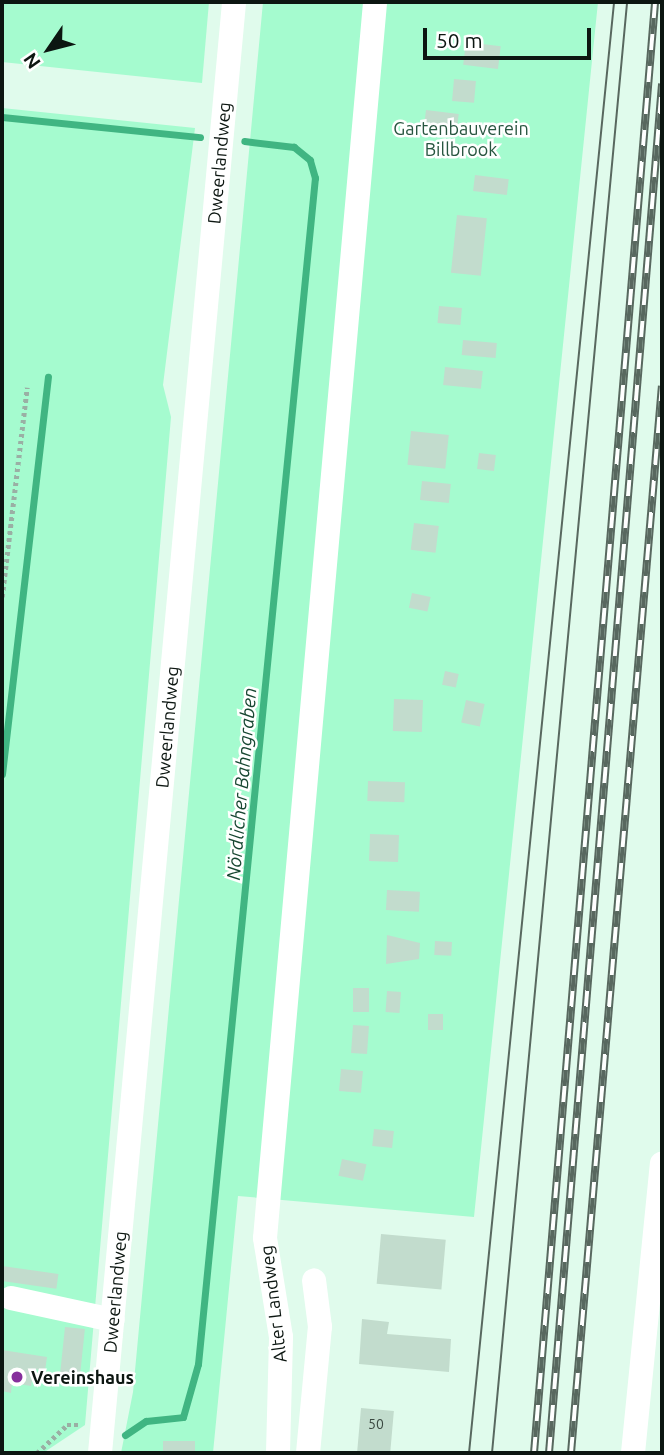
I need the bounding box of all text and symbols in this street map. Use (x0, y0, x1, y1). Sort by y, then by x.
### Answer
north arrow (14, 14, 84, 84)
scale bar (426, 14, 594, 58)
text: 50 m (436, 28, 483, 52)
text: N (19, 49, 45, 73)
street label: Dweerlandweg (203, 101, 235, 225)
park label: Gartenbauverein Billbrook (393, 118, 529, 160)
street label: Dweerlandweg (151, 665, 183, 789)
water label: Nördlicher Bahngraben (222, 687, 262, 881)
street label: Dweerlandweg (99, 1230, 131, 1354)
street label: Alter Landweg (255, 1244, 291, 1364)
place label: Vereinshaus (31, 1366, 134, 1388)
marker: Vereinshaus (9, 1369, 25, 1385)
house number: 50 (368, 1416, 384, 1432)

